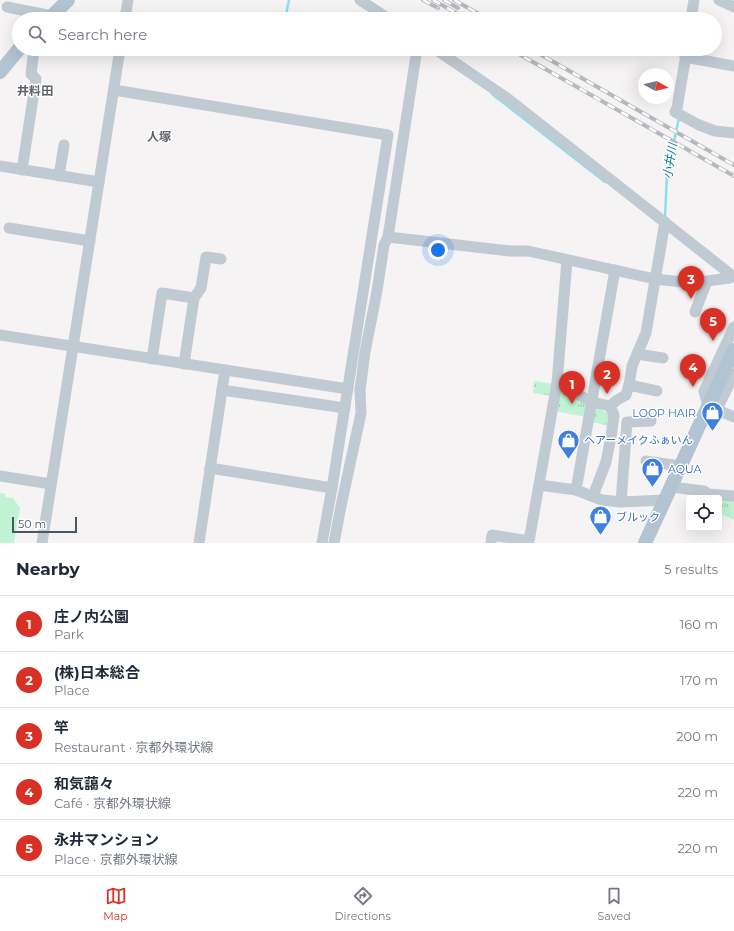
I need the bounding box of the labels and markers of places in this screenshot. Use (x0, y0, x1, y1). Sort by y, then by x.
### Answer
pin: 3 (678, 266, 704, 299)
pin: 5 (700, 308, 726, 341)
pin: 4 (680, 354, 706, 387)
pin: 2 (594, 361, 620, 394)
pin: 1 (559, 371, 585, 404)
shop icon: LOOP HAIR (699, 400, 725, 433)
place label: LOOP HAIR (632, 406, 696, 420)
shop icon: ヘアーメイクふぁいん (556, 427, 582, 460)
place label: ヘアーメイクふぁいん (584, 433, 693, 447)
shop icon: AQUA (640, 456, 666, 489)
place label: AQUA (668, 462, 702, 476)
shop icon: ブルック (587, 504, 613, 537)
place label: ブルック (616, 510, 660, 524)

